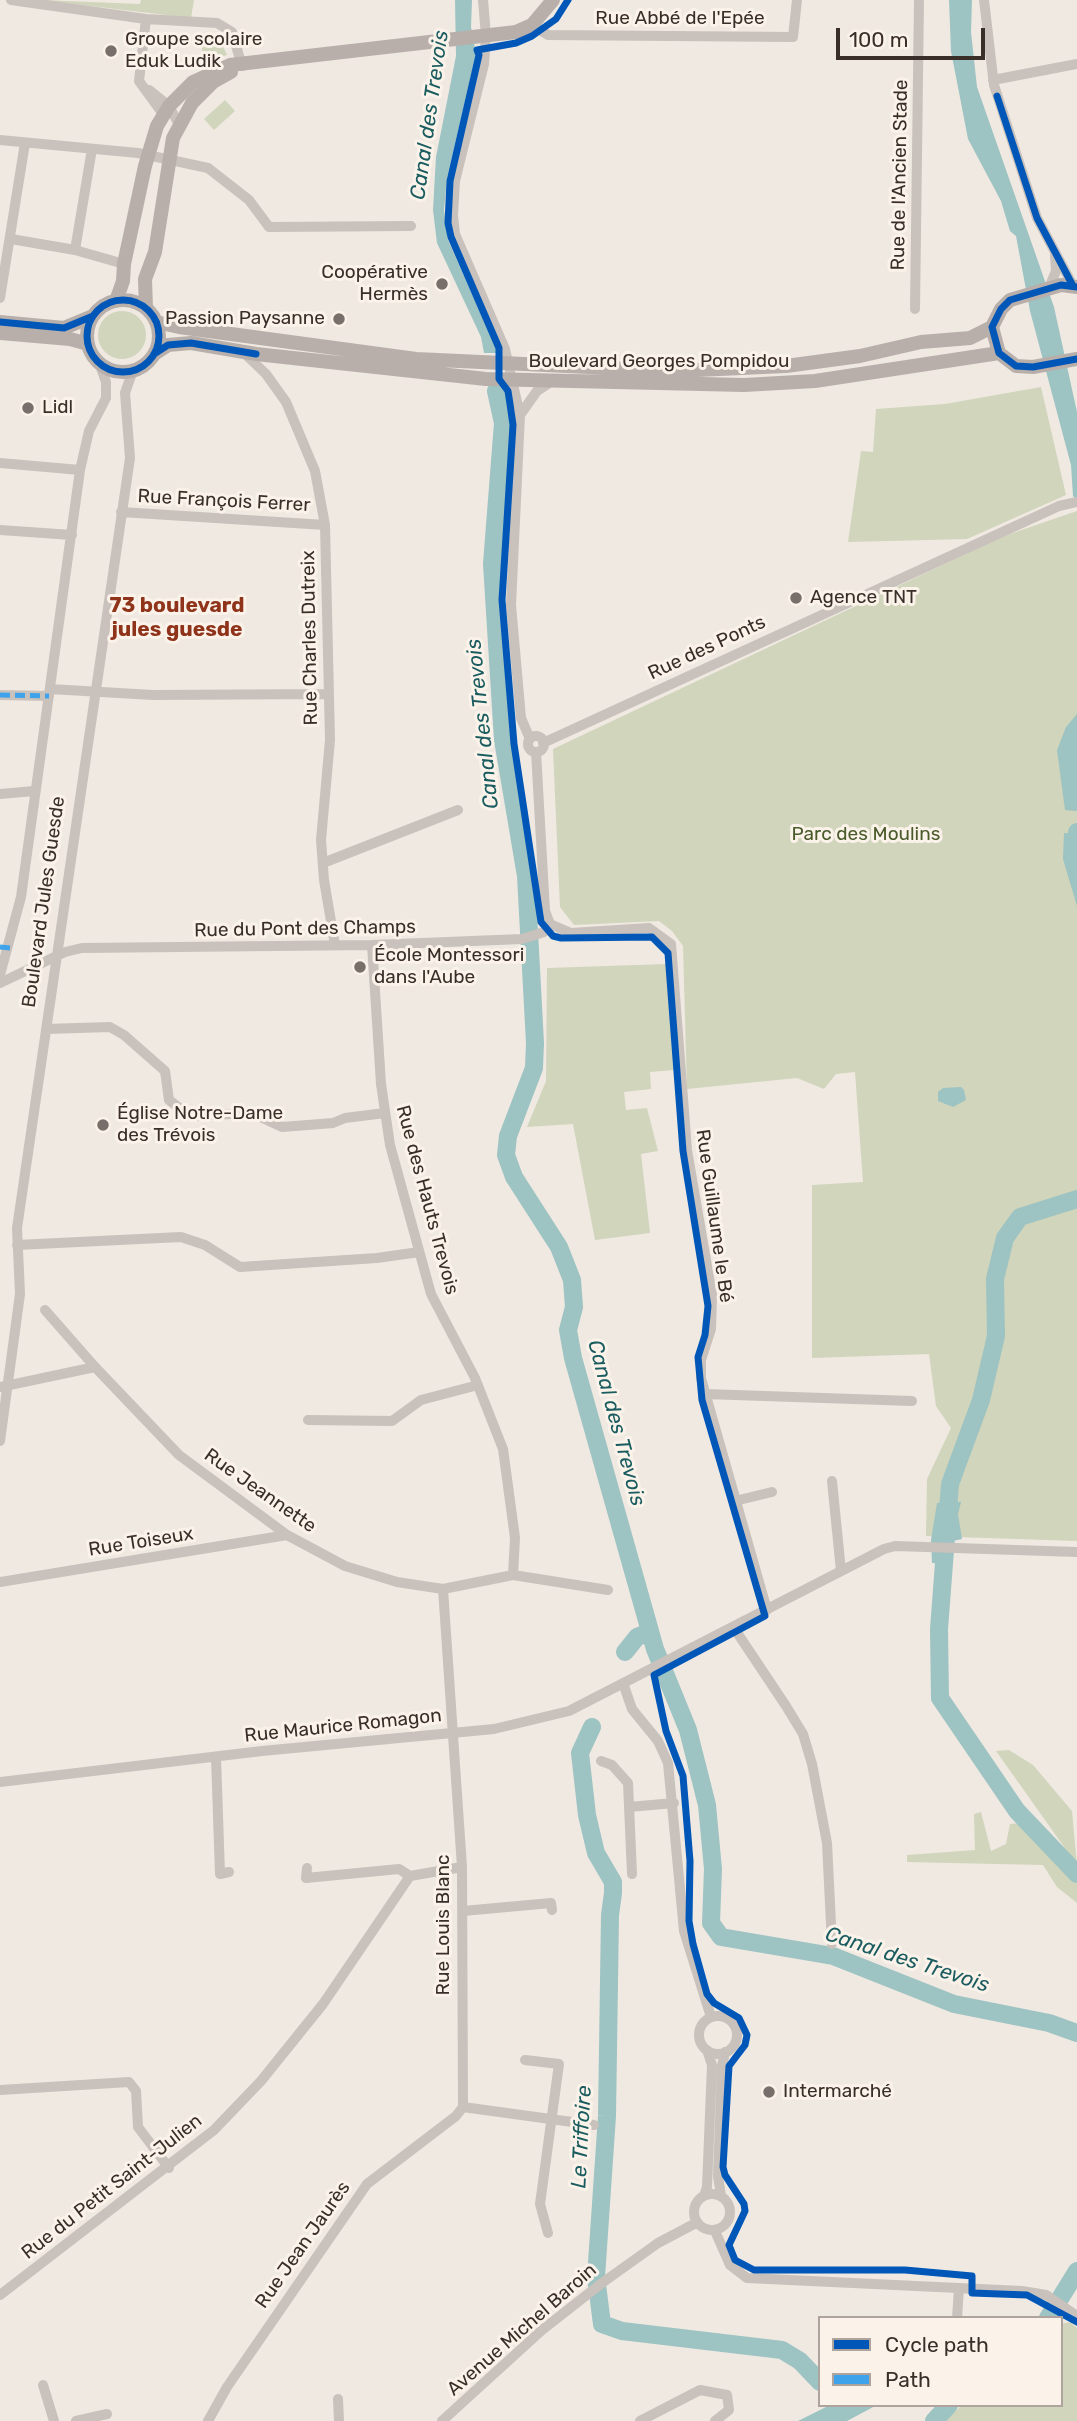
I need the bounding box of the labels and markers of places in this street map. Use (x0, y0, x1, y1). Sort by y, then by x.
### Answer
place label: Groupe scolaire Eduk Ludik (125, 29, 262, 73)
marker: Groupe scolaire Eduk Ludik (103, 43, 119, 59)
place label: Coopérative Hermès (321, 262, 428, 306)
marker: Coopérative Hermès (434, 276, 450, 292)
place label: Passion Paysanne (165, 308, 325, 330)
marker: Passion Paysanne (331, 311, 347, 327)
place label: Lidl (42, 397, 73, 419)
marker: Lidl (20, 400, 36, 416)
place label: Agence TNT (810, 587, 917, 609)
marker: Agence TNT (788, 590, 804, 606)
place label: École Montessori dans l'Aube (374, 945, 524, 989)
marker: École Montessori dans l'Aube (352, 959, 368, 975)
place label: Église Notre-Dame des Trévois (117, 1103, 283, 1147)
marker: Église Notre-Dame des Trévois (95, 1117, 111, 1133)
place label: Intermarché (783, 2081, 892, 2103)
marker: Intermarché (761, 2084, 777, 2100)

